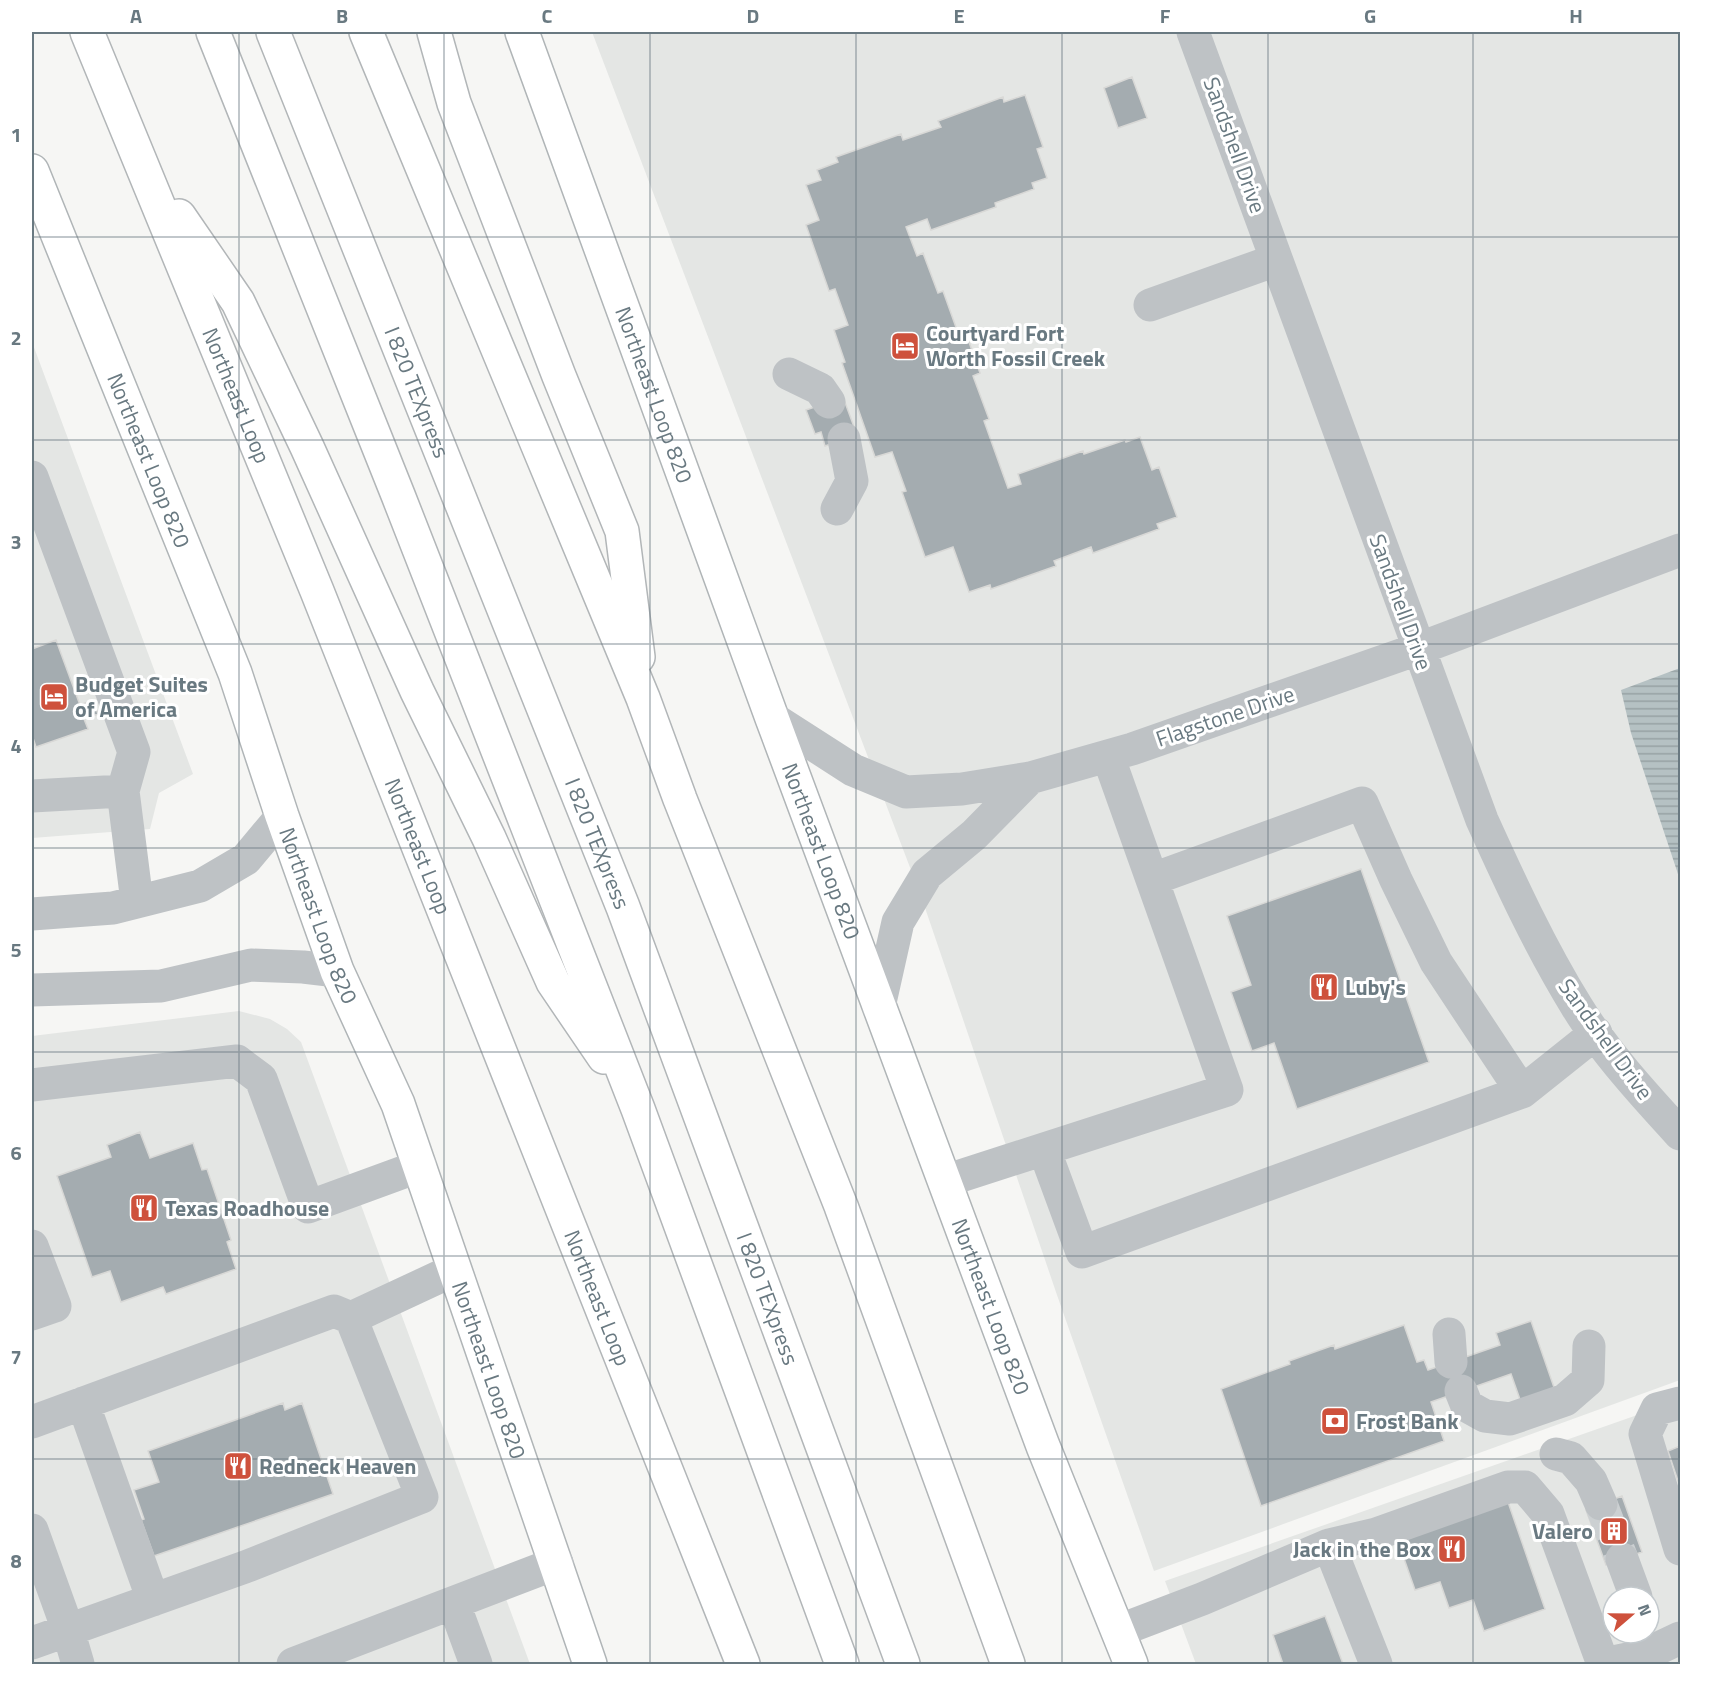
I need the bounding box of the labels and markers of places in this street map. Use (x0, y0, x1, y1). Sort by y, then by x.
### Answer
place label: Courtyard Fort Worth Fossil Creek (926, 316, 1106, 375)
hotel icon: Courtyard Fort Worth Fossil Creek (889, 330, 921, 362)
place label: Budget Suites of America (75, 667, 208, 726)
hotel icon: Budget Suites of America (38, 681, 70, 713)
place label: Luby's (1345, 970, 1406, 1004)
restaurant icon: Luby's (1308, 971, 1340, 1003)
place label: Texas Roadhouse (165, 1191, 329, 1225)
restaurant icon: Texas Roadhouse (128, 1192, 160, 1224)
place label: Frost Bank (1356, 1404, 1459, 1438)
bank icon: Frost Bank (1319, 1405, 1351, 1437)
place label: Redneck Heaven (259, 1449, 416, 1483)
restaurant icon: Redneck Heaven (222, 1450, 254, 1482)
place label: Valero (1532, 1514, 1593, 1548)
building icon: Valero (1598, 1515, 1630, 1547)
place label: Jack in the Box (1293, 1532, 1432, 1566)
restaurant icon: Jack in the Box (1436, 1533, 1468, 1565)

